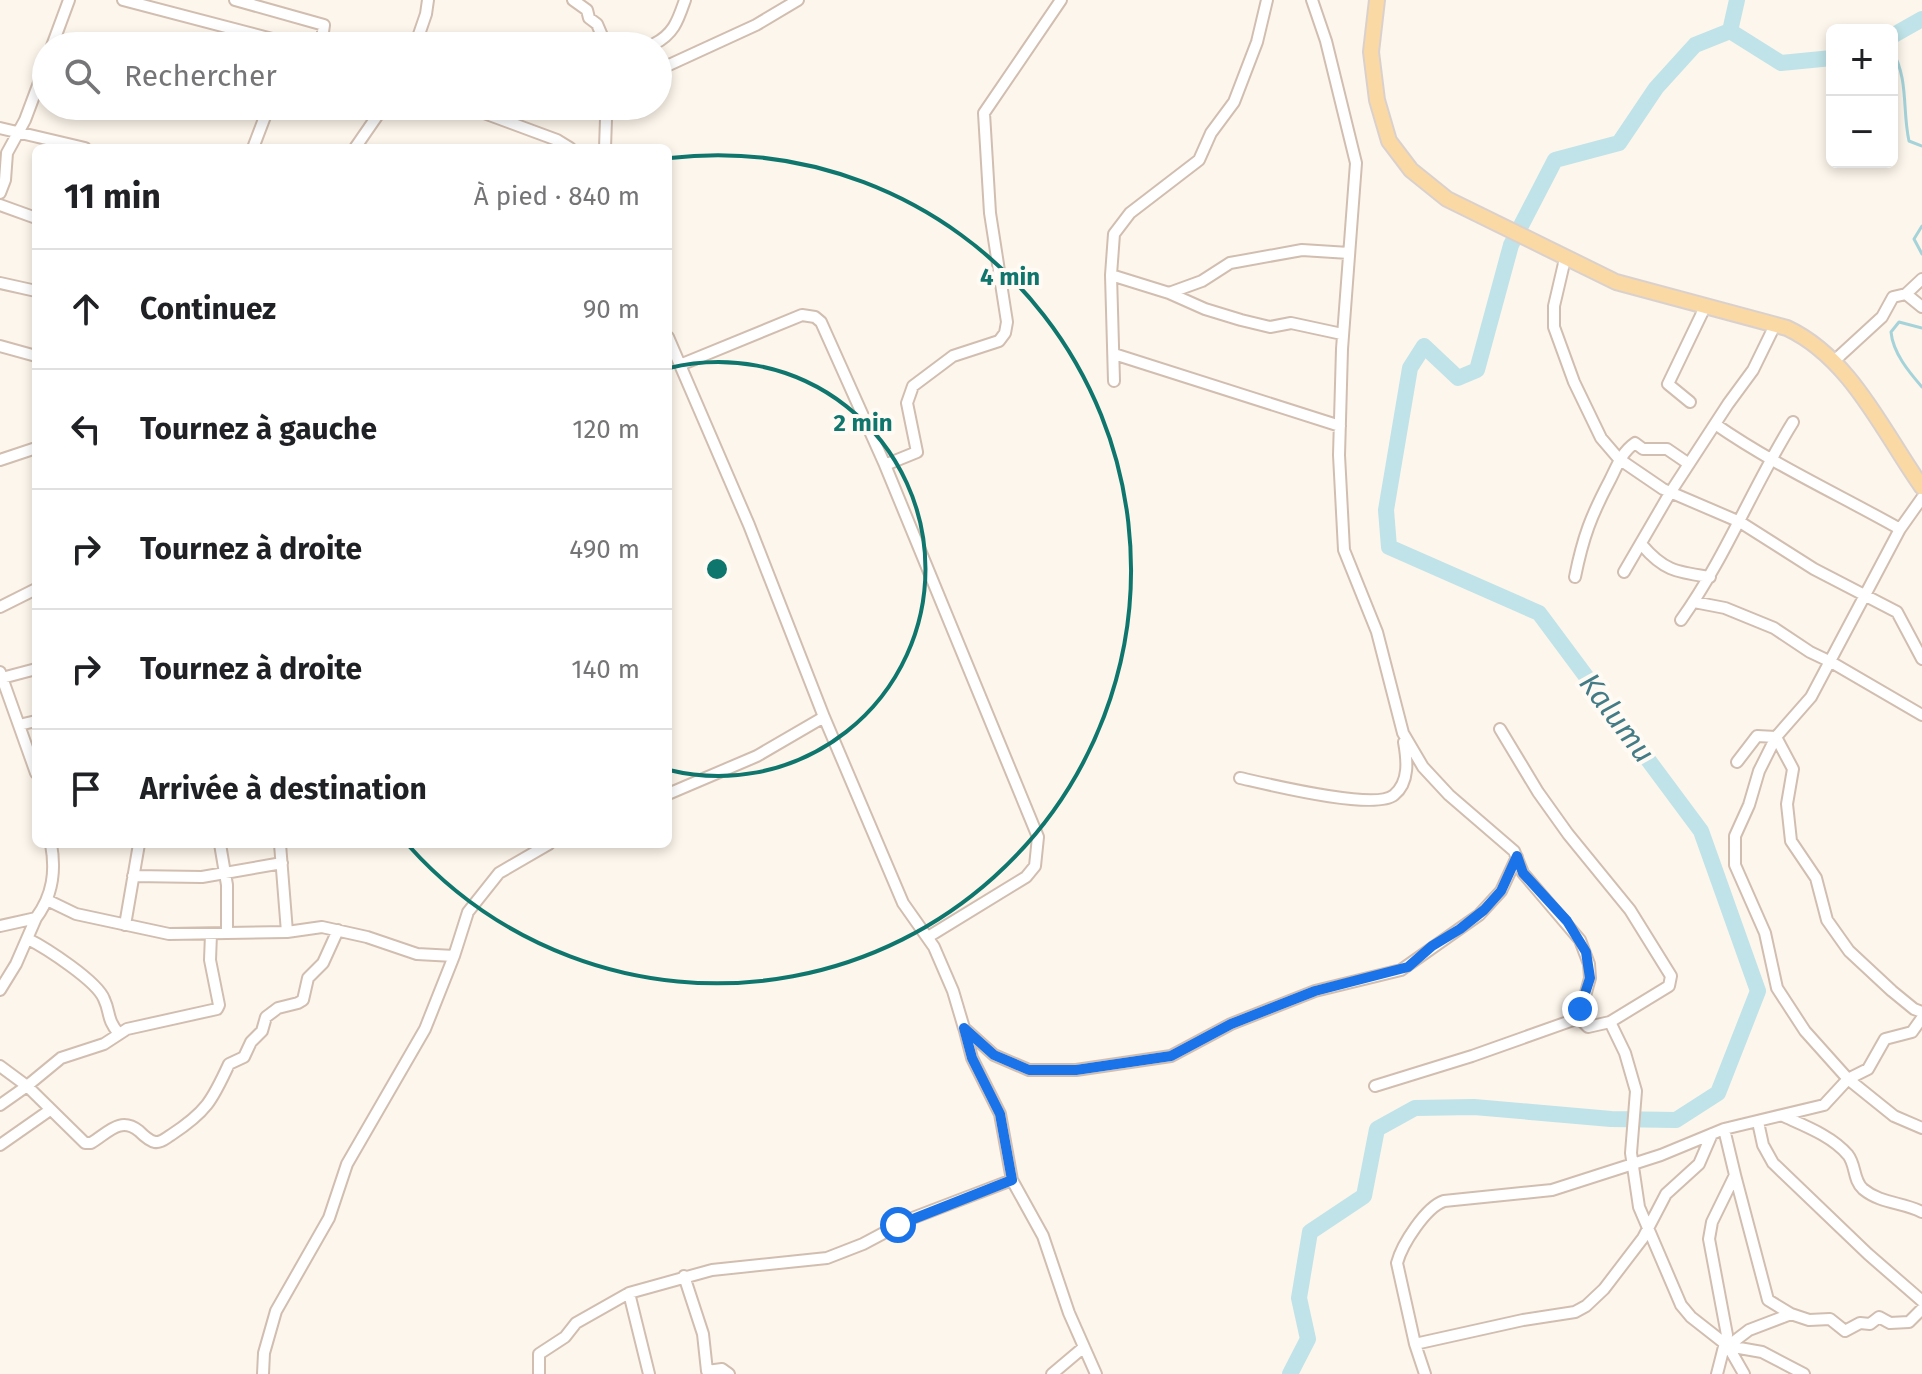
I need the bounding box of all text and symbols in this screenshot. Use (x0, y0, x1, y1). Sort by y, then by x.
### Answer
map controls (1826, 24, 1898, 168)
button: + (1826, 24, 1898, 96)
search box (32, 32, 672, 120)
icon: search (60, 54, 104, 98)
text: Rechercher (124, 58, 277, 94)
button: − (1826, 96, 1898, 168)
text: 11 min (64, 176, 161, 217)
text: À pied · 840 m (474, 181, 640, 212)
text: 4 min (980, 263, 1040, 291)
icon: ahead (64, 287, 108, 331)
text: Continuez (140, 291, 276, 327)
text: 90 m (583, 294, 640, 325)
icon: left (64, 407, 108, 451)
text: 2 min (834, 409, 893, 437)
text: Tournez à gauche (140, 411, 377, 447)
text: 120 m (572, 414, 640, 445)
icon: right (64, 527, 108, 571)
text: Tournez à droite (140, 531, 362, 567)
text: 490 m (569, 534, 640, 565)
centre of rings (703, 555, 731, 583)
icon: right (64, 647, 108, 691)
text: Tournez à droite (140, 651, 362, 687)
text: 140 m (571, 654, 640, 685)
water label: Kalumu (1572, 666, 1662, 770)
icon: arrive (64, 767, 108, 811)
text: Arrivée à destination (140, 771, 427, 807)
route end (1562, 991, 1598, 1027)
route start (880, 1207, 916, 1243)

